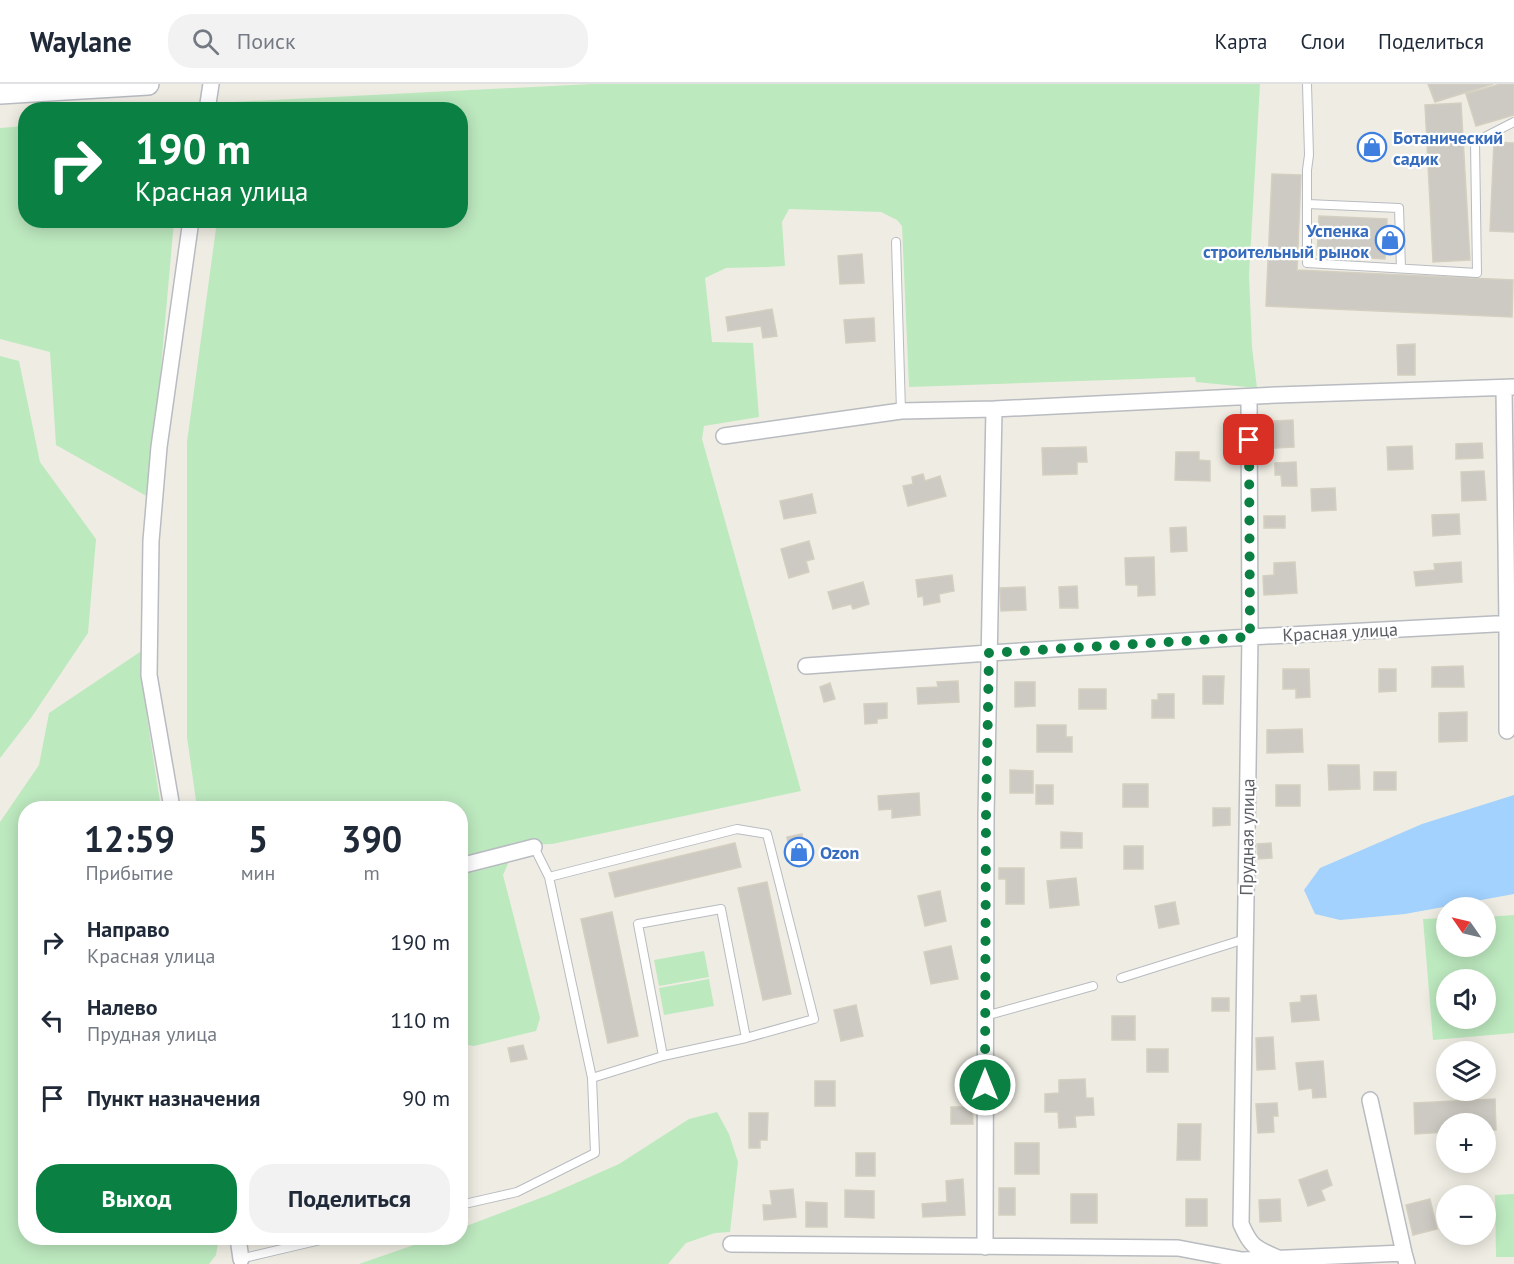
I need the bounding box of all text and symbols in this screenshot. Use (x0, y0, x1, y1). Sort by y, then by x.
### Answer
search box (168, 14, 588, 68)
text: Waylane (30, 23, 132, 60)
icon: search (189, 25, 222, 58)
text: Поиск (237, 27, 295, 55)
text: Карта (1214, 28, 1267, 55)
text: Слои (1300, 28, 1345, 55)
text: Поделиться (1378, 28, 1484, 55)
text: 190 m (135, 121, 251, 176)
icon: right (36, 126, 114, 204)
place label: Ботанический садик (1393, 126, 1503, 170)
shop icon: Ботанический садик (1356, 131, 1388, 163)
text: Красная улица (135, 174, 308, 208)
place label: Успенка строительный рынок (1203, 219, 1369, 263)
shop icon: Успенка строительный рынок (1374, 224, 1406, 256)
pin (1223, 414, 1274, 465)
icon: arrive (1232, 423, 1265, 456)
street label: Красная улица (1282, 617, 1398, 647)
street label: Прудная улица (1234, 778, 1260, 896)
text: 12:59 (84, 815, 175, 862)
text: 5 (248, 815, 268, 862)
text: 390 (341, 815, 402, 862)
shop icon: Ozon (783, 836, 815, 868)
place label: Ozon (820, 841, 859, 864)
text: Прибытие (85, 860, 173, 886)
text: мин (241, 860, 275, 886)
text: m (364, 860, 380, 886)
north arrow (1436, 897, 1496, 957)
map controls (1436, 897, 1496, 1245)
text: Направо (87, 915, 170, 943)
icon: right (36, 926, 69, 959)
text: 190 m (390, 928, 450, 956)
text: Красная улица (87, 943, 215, 969)
button: sound (1436, 969, 1496, 1029)
text: Налево (87, 993, 158, 1021)
icon: left (36, 1004, 69, 1037)
text: 110 m (390, 1006, 450, 1034)
text: Прудная улица (87, 1021, 217, 1047)
button: layers (1436, 1041, 1496, 1101)
position arrow (953, 1053, 1017, 1117)
icon: arrive (36, 1082, 69, 1115)
text: Пункт назначения (87, 1084, 260, 1112)
text: 90 m (402, 1084, 450, 1112)
button: + (1436, 1113, 1496, 1173)
button: Выход (36, 1164, 237, 1233)
button: Поделиться (249, 1164, 450, 1233)
button: − (1436, 1185, 1496, 1245)

